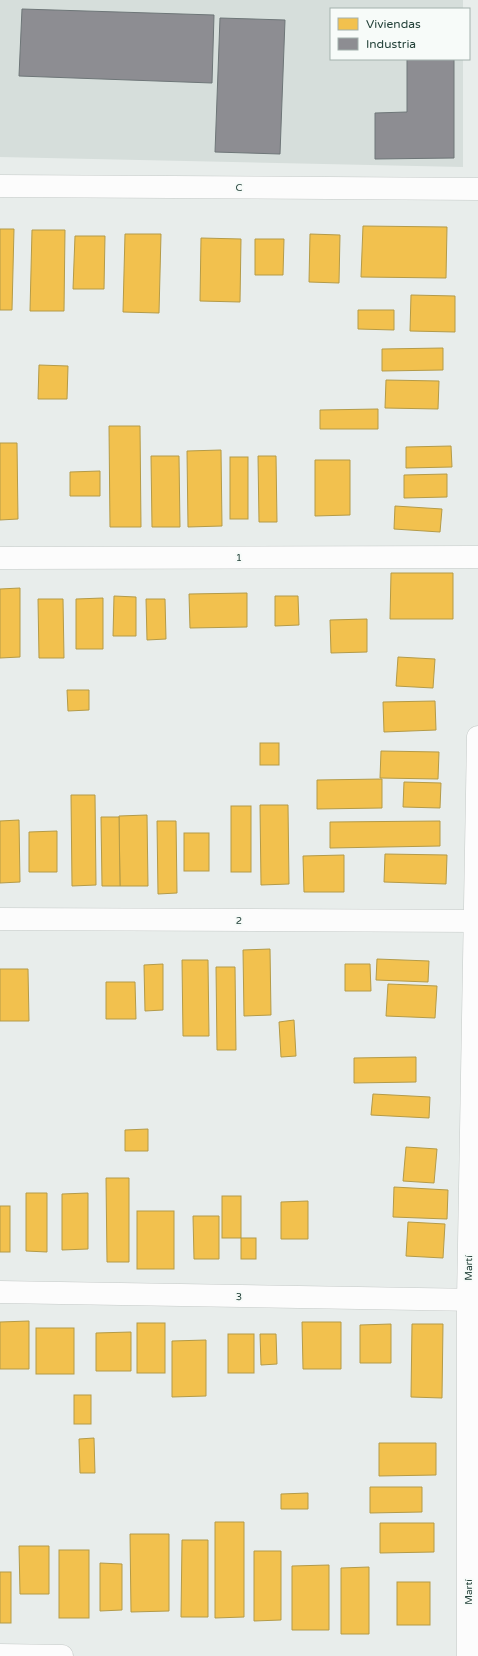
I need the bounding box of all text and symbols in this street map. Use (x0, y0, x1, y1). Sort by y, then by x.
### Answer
legend (330, 8, 470, 60)
text: Viviendas (366, 17, 421, 31)
text: Industria (366, 37, 416, 51)
street label: C (236, 182, 243, 194)
street label: 1 (236, 552, 242, 564)
street label: 2 (236, 915, 242, 927)
street label: Martí (463, 1255, 475, 1281)
street label: 3 (236, 1291, 242, 1303)
street label: Martí (463, 1579, 475, 1605)

